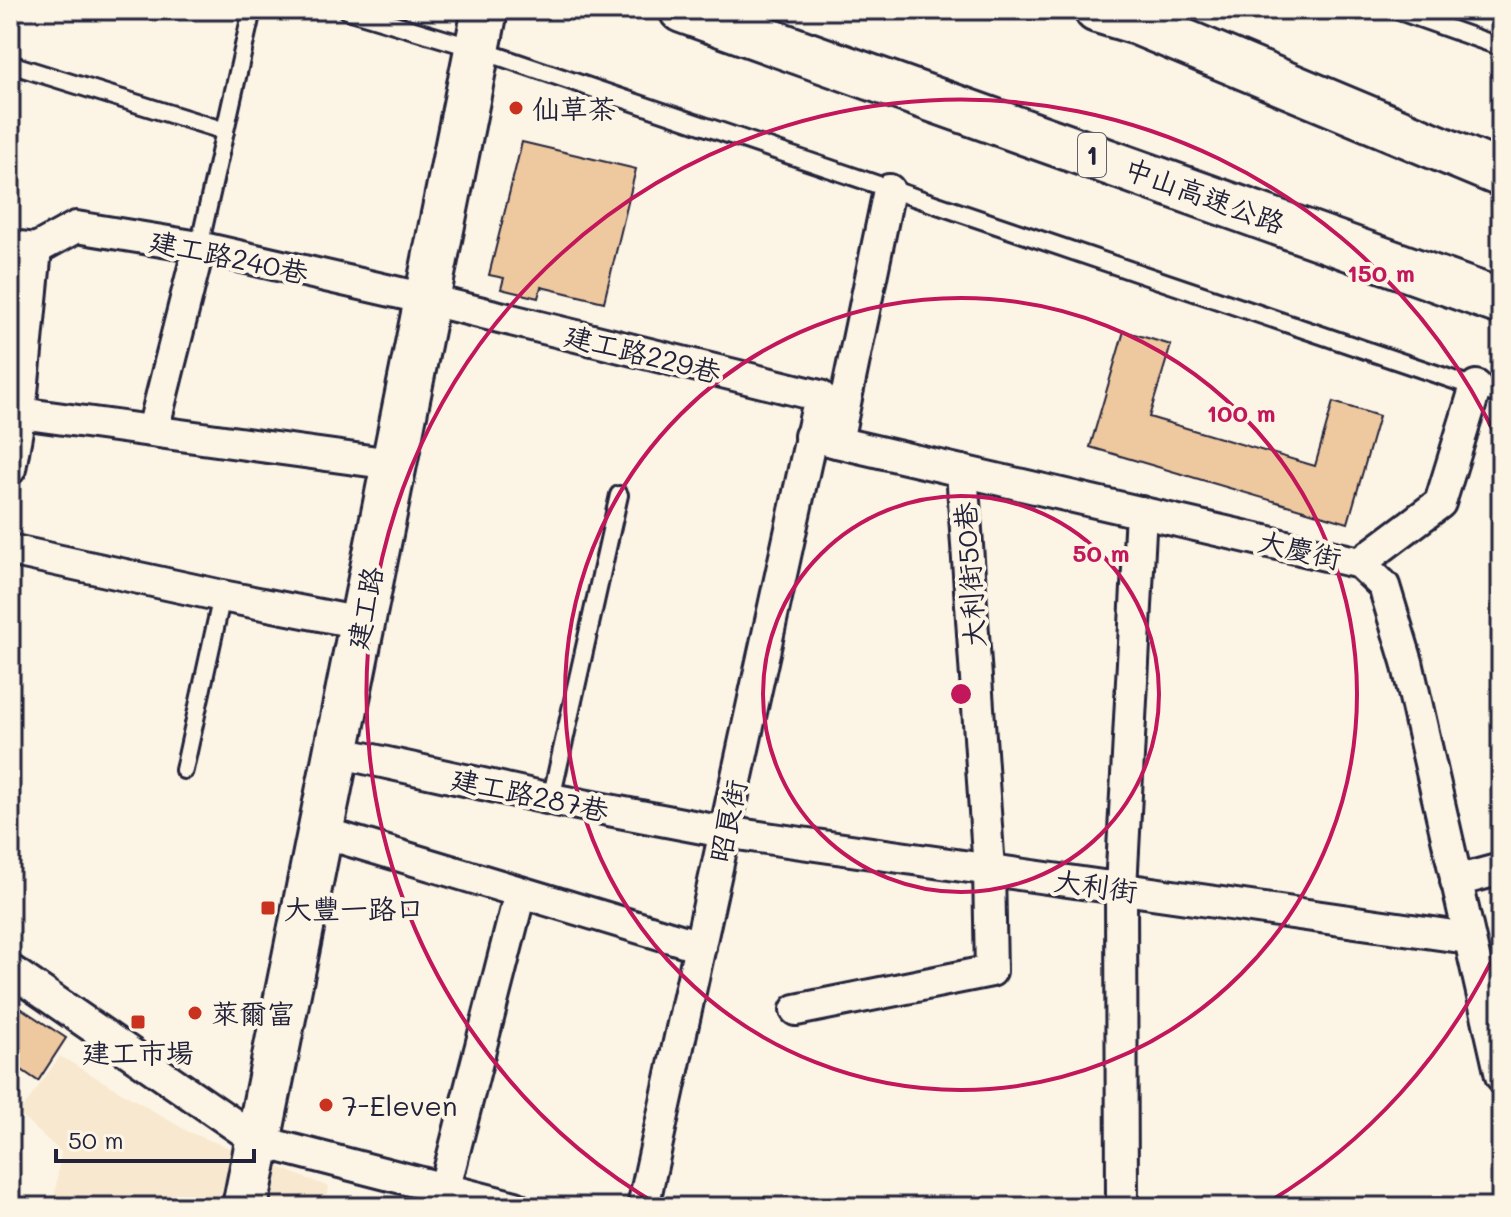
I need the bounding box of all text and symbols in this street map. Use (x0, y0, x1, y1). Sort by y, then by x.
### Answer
place label: 仙草茶 (532, 90, 616, 126)
marker: 仙草茶 (507, 99, 525, 117)
road number: 1 (1078, 133, 1106, 177)
street label: 中山高速公路 (1120, 149, 1290, 241)
street label: 建工路240巷 (146, 222, 313, 291)
text: 150 m (1347, 257, 1415, 288)
street label: 建工路229巷 (561, 316, 726, 390)
text: 100 m (1206, 397, 1276, 428)
street label: 大利街50巷 (946, 500, 992, 649)
street label: 大慶街 (1255, 522, 1345, 576)
text: 50 m (1072, 537, 1130, 568)
street label: 建工路 (338, 563, 390, 653)
centre of rings (947, 680, 975, 708)
street label: 建工路287巷 (448, 760, 613, 828)
street label: 昭良街 (701, 776, 753, 866)
street label: 大利街 (1052, 861, 1140, 909)
place label: 大豐一路口 (284, 890, 424, 926)
marker: 大豐一路口 (259, 899, 277, 917)
place label: 萊爾富 (211, 995, 295, 1031)
marker: 萊爾富 (186, 1004, 204, 1022)
marker: 建工市場 (129, 1013, 147, 1031)
place label: 建工市場 (82, 1034, 194, 1070)
place label: 7-Eleven (342, 1087, 457, 1123)
marker: 7-Eleven (317, 1096, 335, 1114)
scale bar (56, 1113, 254, 1163)
text: 50 m (68, 1124, 124, 1155)

